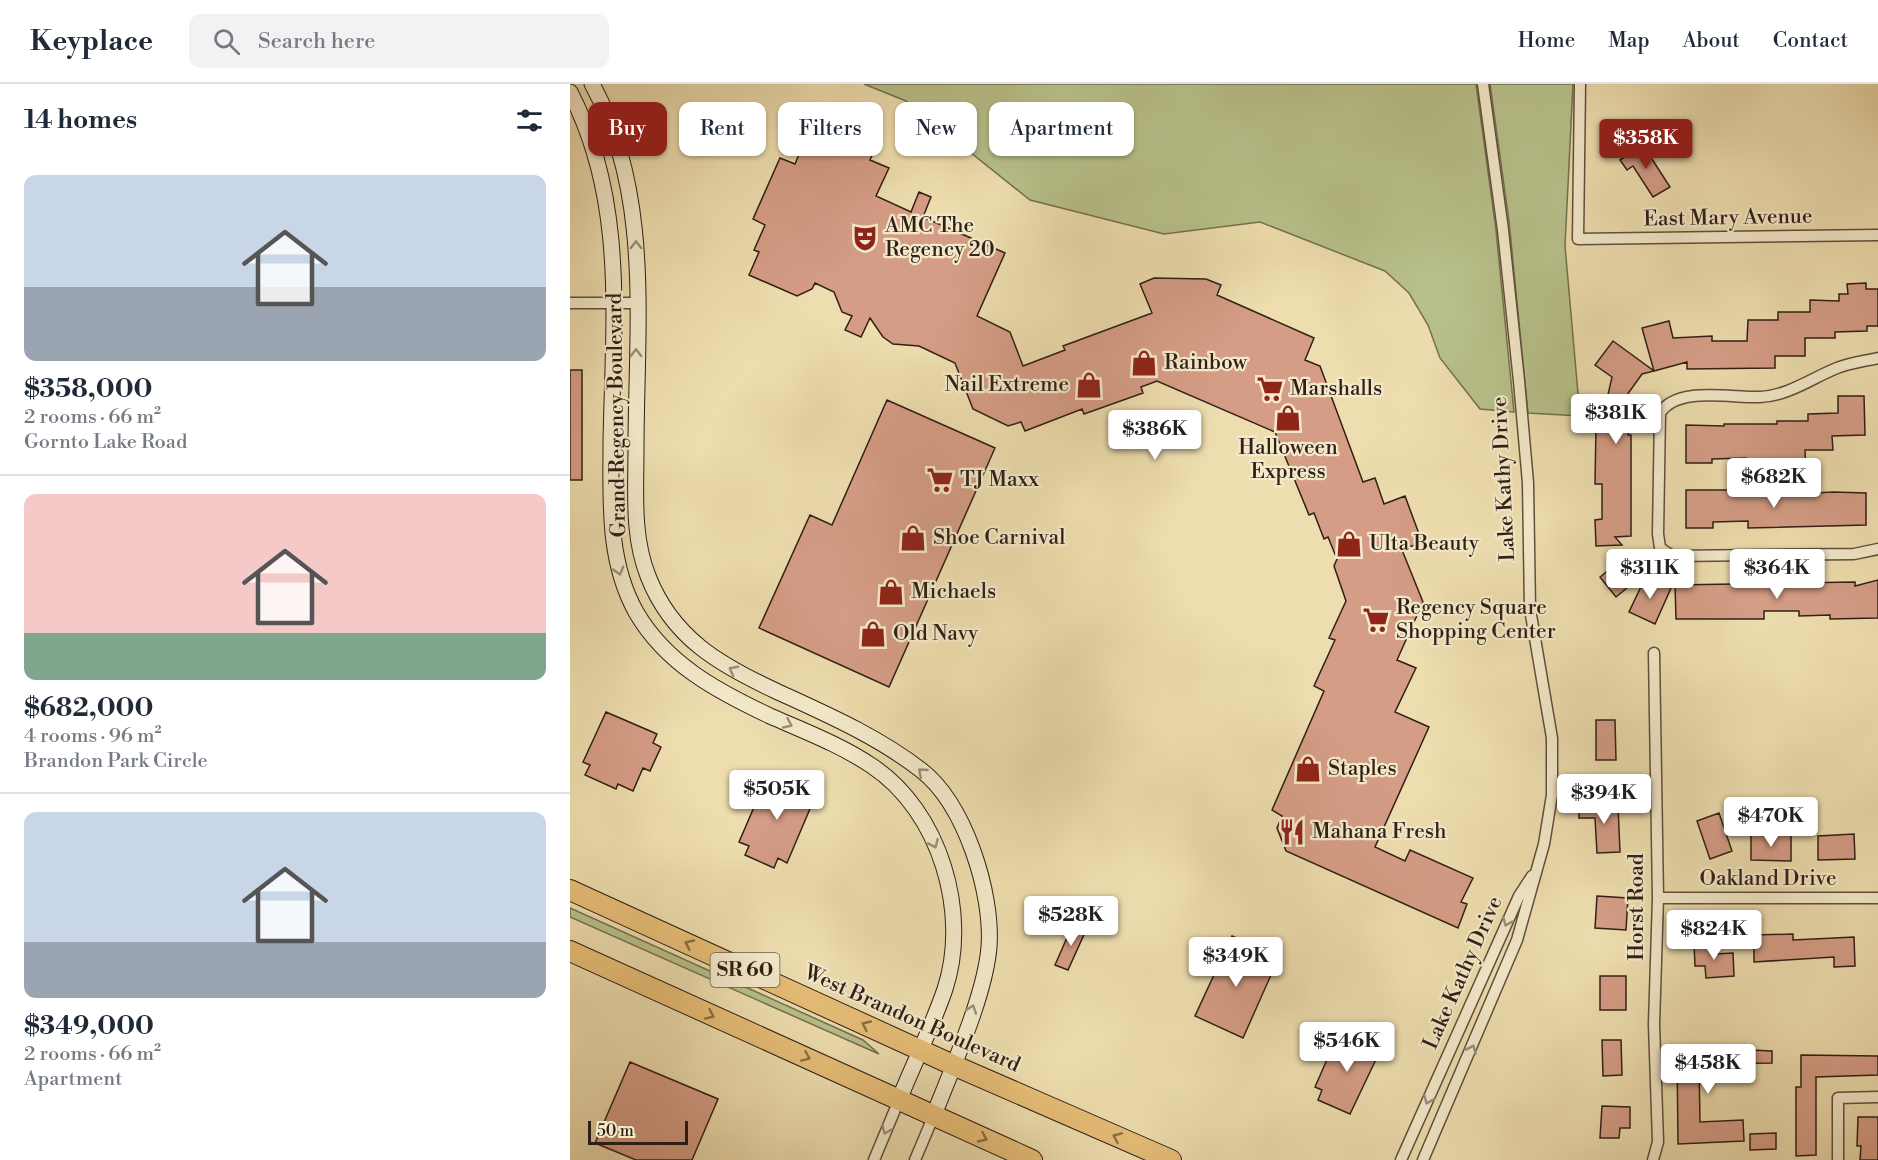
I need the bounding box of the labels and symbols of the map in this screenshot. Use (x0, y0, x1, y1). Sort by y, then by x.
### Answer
pin: $358K (1604, 119, 1688, 170)
street label: East Mary Avenue (1643, 204, 1813, 232)
place label: AMC The Regency 20 (884, 213, 995, 263)
theatre icon: AMC The Regency 20 (850, 223, 880, 253)
one-way arrow (630, 240, 642, 249)
street label: Grand Regency Boulevard (602, 292, 632, 538)
shop icon: Rainbow (1129, 348, 1159, 378)
one-way arrow (630, 349, 642, 358)
place label: Rainbow (1164, 350, 1248, 376)
shop icon: Nail Extreme (1074, 370, 1104, 400)
place label: Nail Extreme (945, 372, 1069, 398)
supermarket icon: Marshalls (1255, 374, 1285, 404)
place label: Marshalls (1290, 376, 1382, 402)
pin: $381K (1574, 394, 1658, 445)
street label: Lake Kathy Drive (1487, 396, 1521, 562)
shop icon: Halloween Express (1273, 403, 1303, 433)
pin: $386K (1113, 410, 1197, 461)
place label: Halloween Express (1238, 435, 1338, 485)
pin: $682K (1732, 458, 1816, 509)
supermarket icon: TJ Maxx (925, 465, 955, 495)
place label: TJ Maxx (960, 467, 1039, 493)
shop icon: Shoe Carnival (898, 523, 928, 553)
place label: Shoe Carnival (933, 525, 1065, 551)
shop icon: Ulta Beauty (1334, 529, 1364, 559)
place label: Ulta Beauty (1369, 531, 1480, 557)
pin: $311K (1608, 549, 1692, 600)
pin: $364K (1735, 549, 1819, 600)
one-way arrow (612, 565, 624, 576)
shop icon: Michaels (876, 577, 906, 607)
place label: Michaels (911, 579, 996, 605)
place label: Regency Square Shopping Center (1396, 595, 1556, 645)
supermarket icon: Regency Square Shopping Center (1361, 605, 1391, 635)
shop icon: Old Navy (858, 619, 888, 649)
place label: Old Navy (893, 621, 979, 647)
one-way arrow (728, 666, 739, 677)
one-way arrow (782, 717, 793, 729)
shop icon: Staples (1293, 754, 1323, 784)
place label: Staples (1328, 756, 1397, 782)
one-way arrow (918, 768, 929, 779)
pin: $505K (735, 770, 819, 821)
pin: $394K (1562, 774, 1646, 825)
pin: $470K (1729, 797, 1813, 848)
restaurant icon: Mahana Fresh (1277, 817, 1307, 847)
place label: Mahana Fresh (1312, 819, 1447, 845)
one-way arrow (926, 838, 938, 849)
street label: Horst Road (1624, 853, 1650, 961)
street label: Oakland Drive (1699, 866, 1837, 892)
street label: Lake Kathy Drive (1418, 892, 1508, 1054)
pin: $528K (1029, 896, 1113, 947)
pin: $824K (1672, 910, 1756, 961)
one-way arrow (1503, 916, 1515, 927)
pin: $349K (1194, 937, 1278, 988)
one-way arrow (684, 940, 695, 952)
road number: SR 60 (710, 953, 780, 987)
street label: West Brandon Boulevard (799, 959, 1024, 1078)
one-way arrow (965, 1004, 978, 1015)
one-way arrow (704, 1007, 715, 1019)
one-way arrow (862, 1021, 873, 1033)
pin: $546K (1305, 1022, 1389, 1073)
one-way arrow (1465, 1044, 1477, 1055)
pin: $458K (1666, 1044, 1750, 1095)
one-way arrow (799, 1050, 810, 1062)
one-way arrow (1423, 1094, 1435, 1105)
scale bar (588, 1118, 688, 1146)
one-way arrow (882, 1124, 894, 1135)
one-way arrow (976, 1130, 987, 1142)
one-way arrow (1112, 1132, 1123, 1144)

